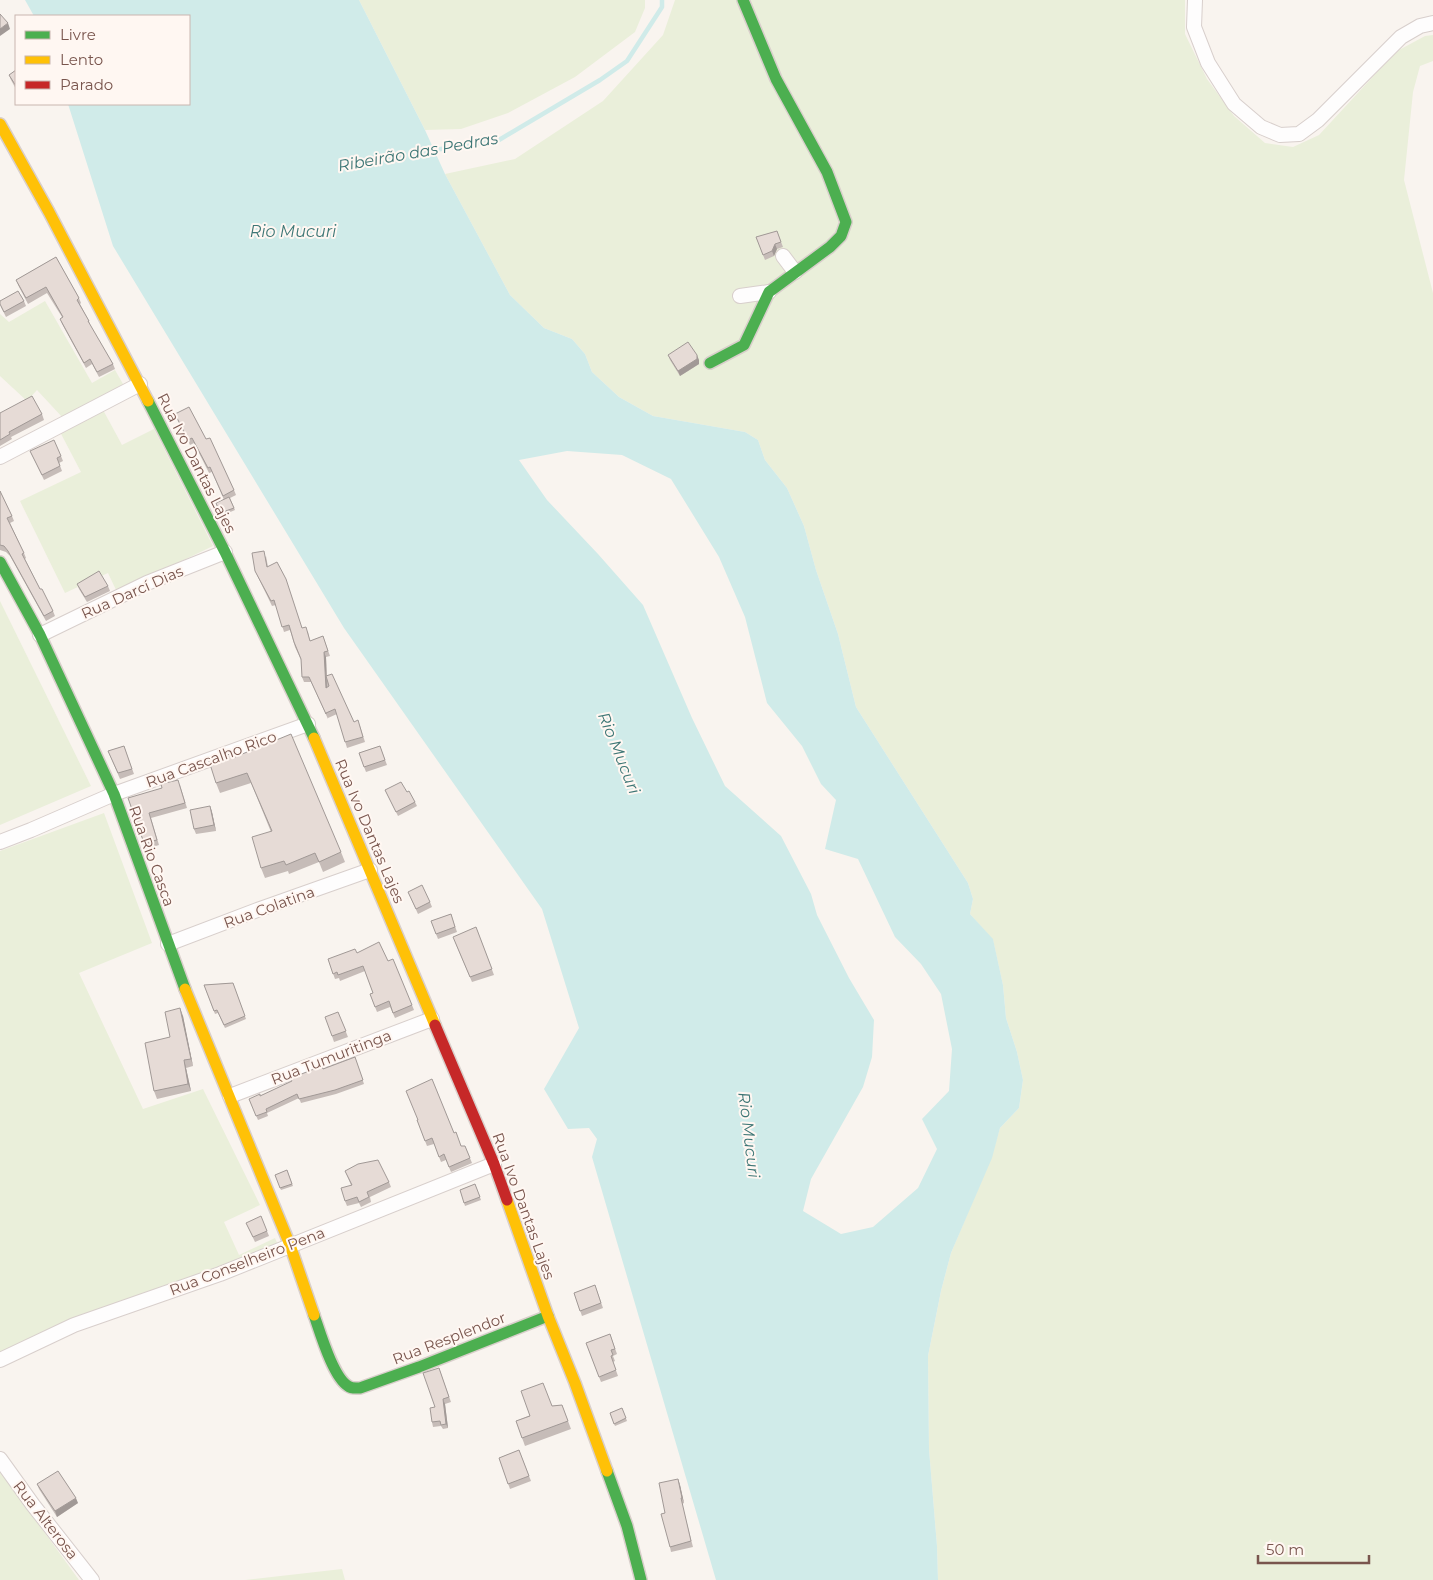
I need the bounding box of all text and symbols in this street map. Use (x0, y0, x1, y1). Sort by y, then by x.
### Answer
legend (15, 15, 190, 105)
text: Livre (60, 25, 96, 44)
text: Lento (60, 50, 103, 69)
text: Parado (60, 75, 113, 94)
water label: Ribeirão das Pedras (336, 129, 500, 175)
water label: Rio Mucuri (250, 222, 337, 241)
street label: Rua Ivo Dantas Lajes (153, 390, 241, 536)
street label: Rua Darcí Dias (78, 561, 186, 623)
water label: Rio Mucuri (594, 709, 644, 797)
street label: Rua Cascalho Rico (143, 727, 279, 791)
street label: Rua Ivo Dantas Lajes (331, 756, 409, 906)
street label: Rua Rio Casca (125, 803, 179, 909)
street label: Rua Colatina (221, 882, 317, 932)
street label: Rua Tumuritinga (268, 1025, 394, 1089)
water label: Rio Mucuri (734, 1091, 764, 1180)
street label: Rua Ivo Dantas Lajes (489, 1130, 559, 1282)
street label: Rua Conselheiro Pena (167, 1223, 327, 1299)
street label: Rua Resplendor (390, 1308, 508, 1368)
street label: Rua Alterosa (9, 1477, 83, 1563)
scale bar (1258, 1532, 1369, 1564)
text: 50 m (1266, 1540, 1304, 1559)

